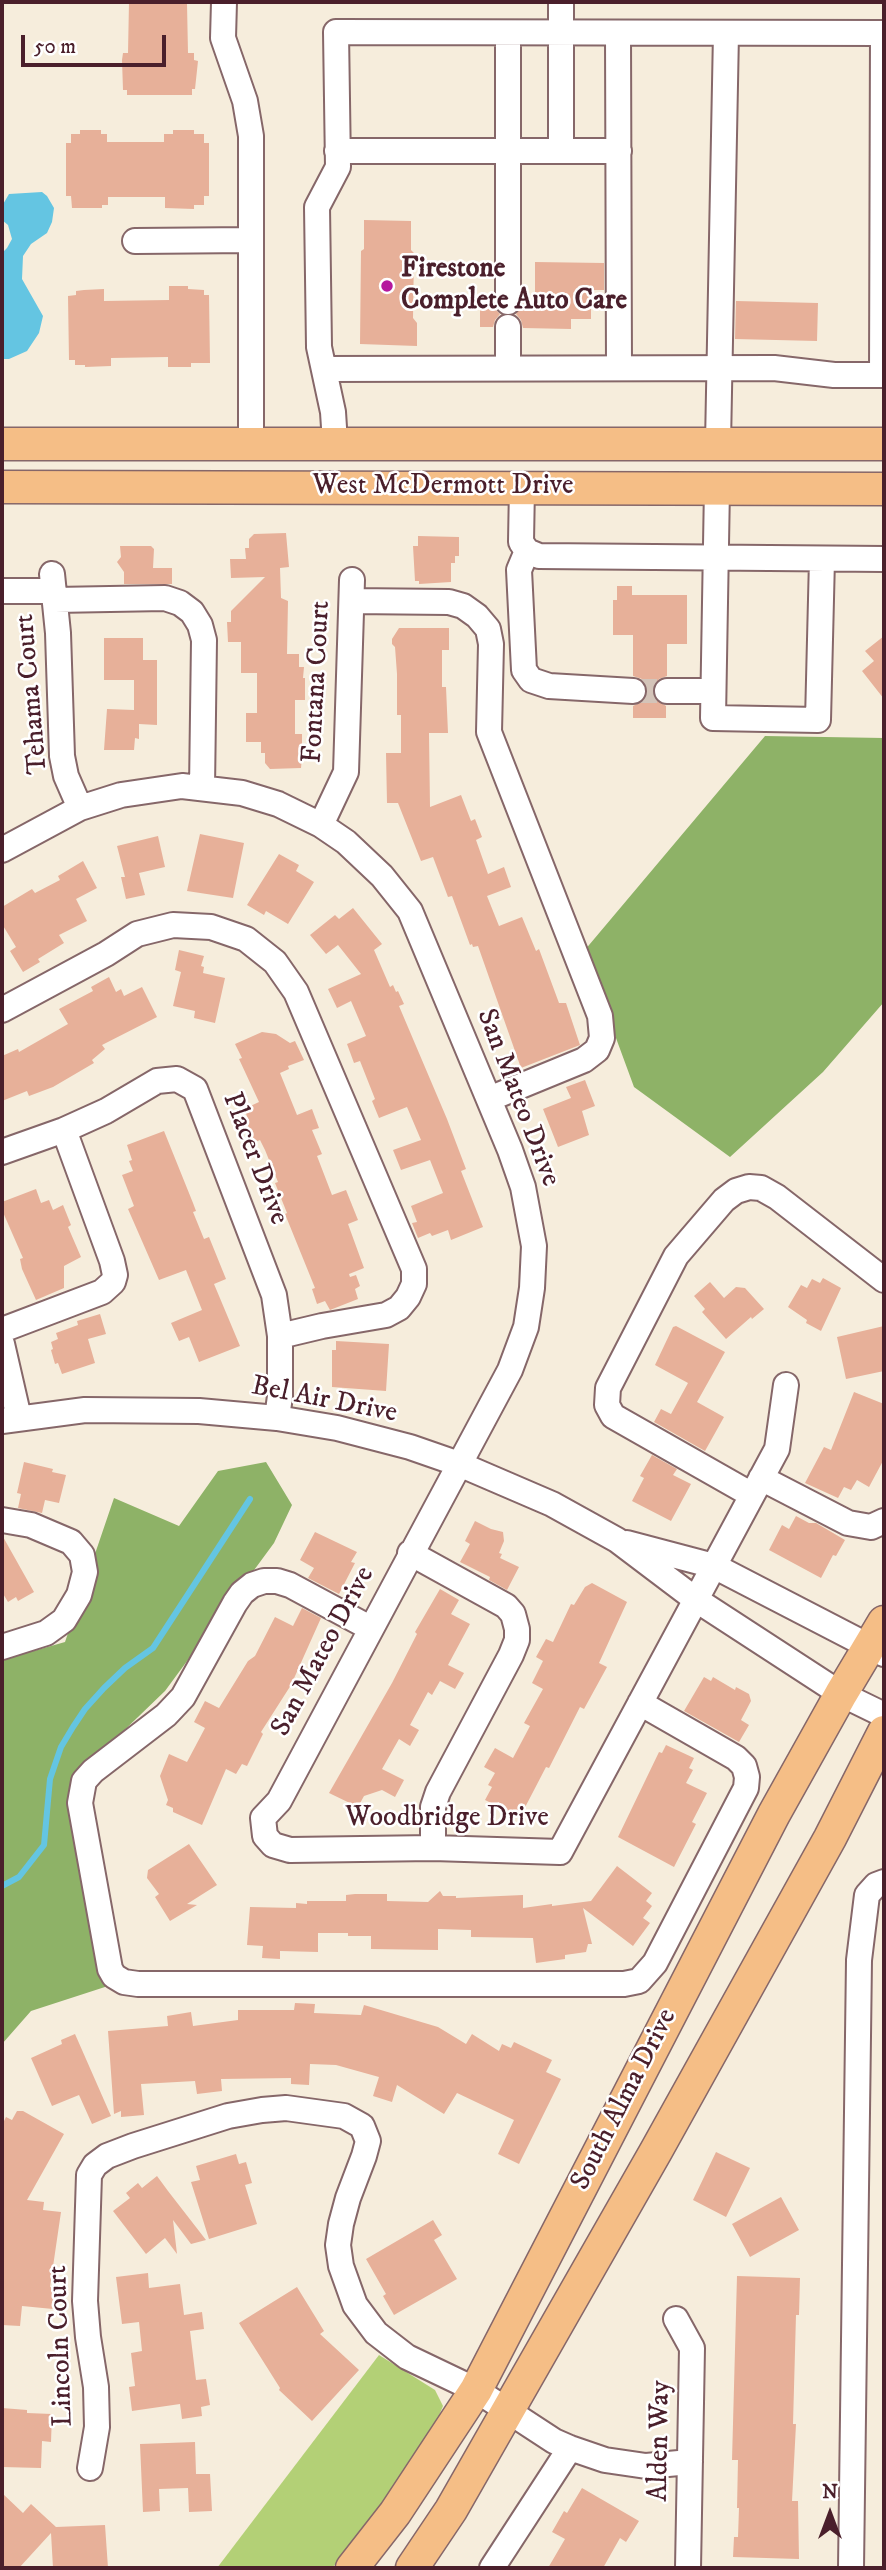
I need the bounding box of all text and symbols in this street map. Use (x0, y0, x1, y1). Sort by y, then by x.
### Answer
scale bar (24, 21, 170, 65)
text: 50 m (34, 34, 76, 60)
place label: Firestone Complete Auto Care (401, 253, 627, 319)
marker: Firestone Complete Auto Care (379, 278, 395, 294)
street label: West McDermott Drive (312, 470, 574, 504)
street label: Fontana Court (297, 600, 339, 764)
street label: Tehama Court (9, 613, 57, 775)
street label: San Mateo Drive (468, 1005, 566, 1191)
street label: Placer Drive (213, 1088, 295, 1230)
street label: Bel Air Drive (248, 1370, 400, 1432)
street label: San Mateo Drive (265, 1561, 383, 1743)
street label: Woodbridge Drive (345, 1802, 549, 1836)
street label: South Alma Drive (565, 2004, 685, 2196)
street label: Lincoln Court (42, 2265, 82, 2427)
street label: Alden Way (643, 2380, 679, 2502)
north arrow (795, 2479, 865, 2549)
text: N (822, 2481, 838, 2504)

